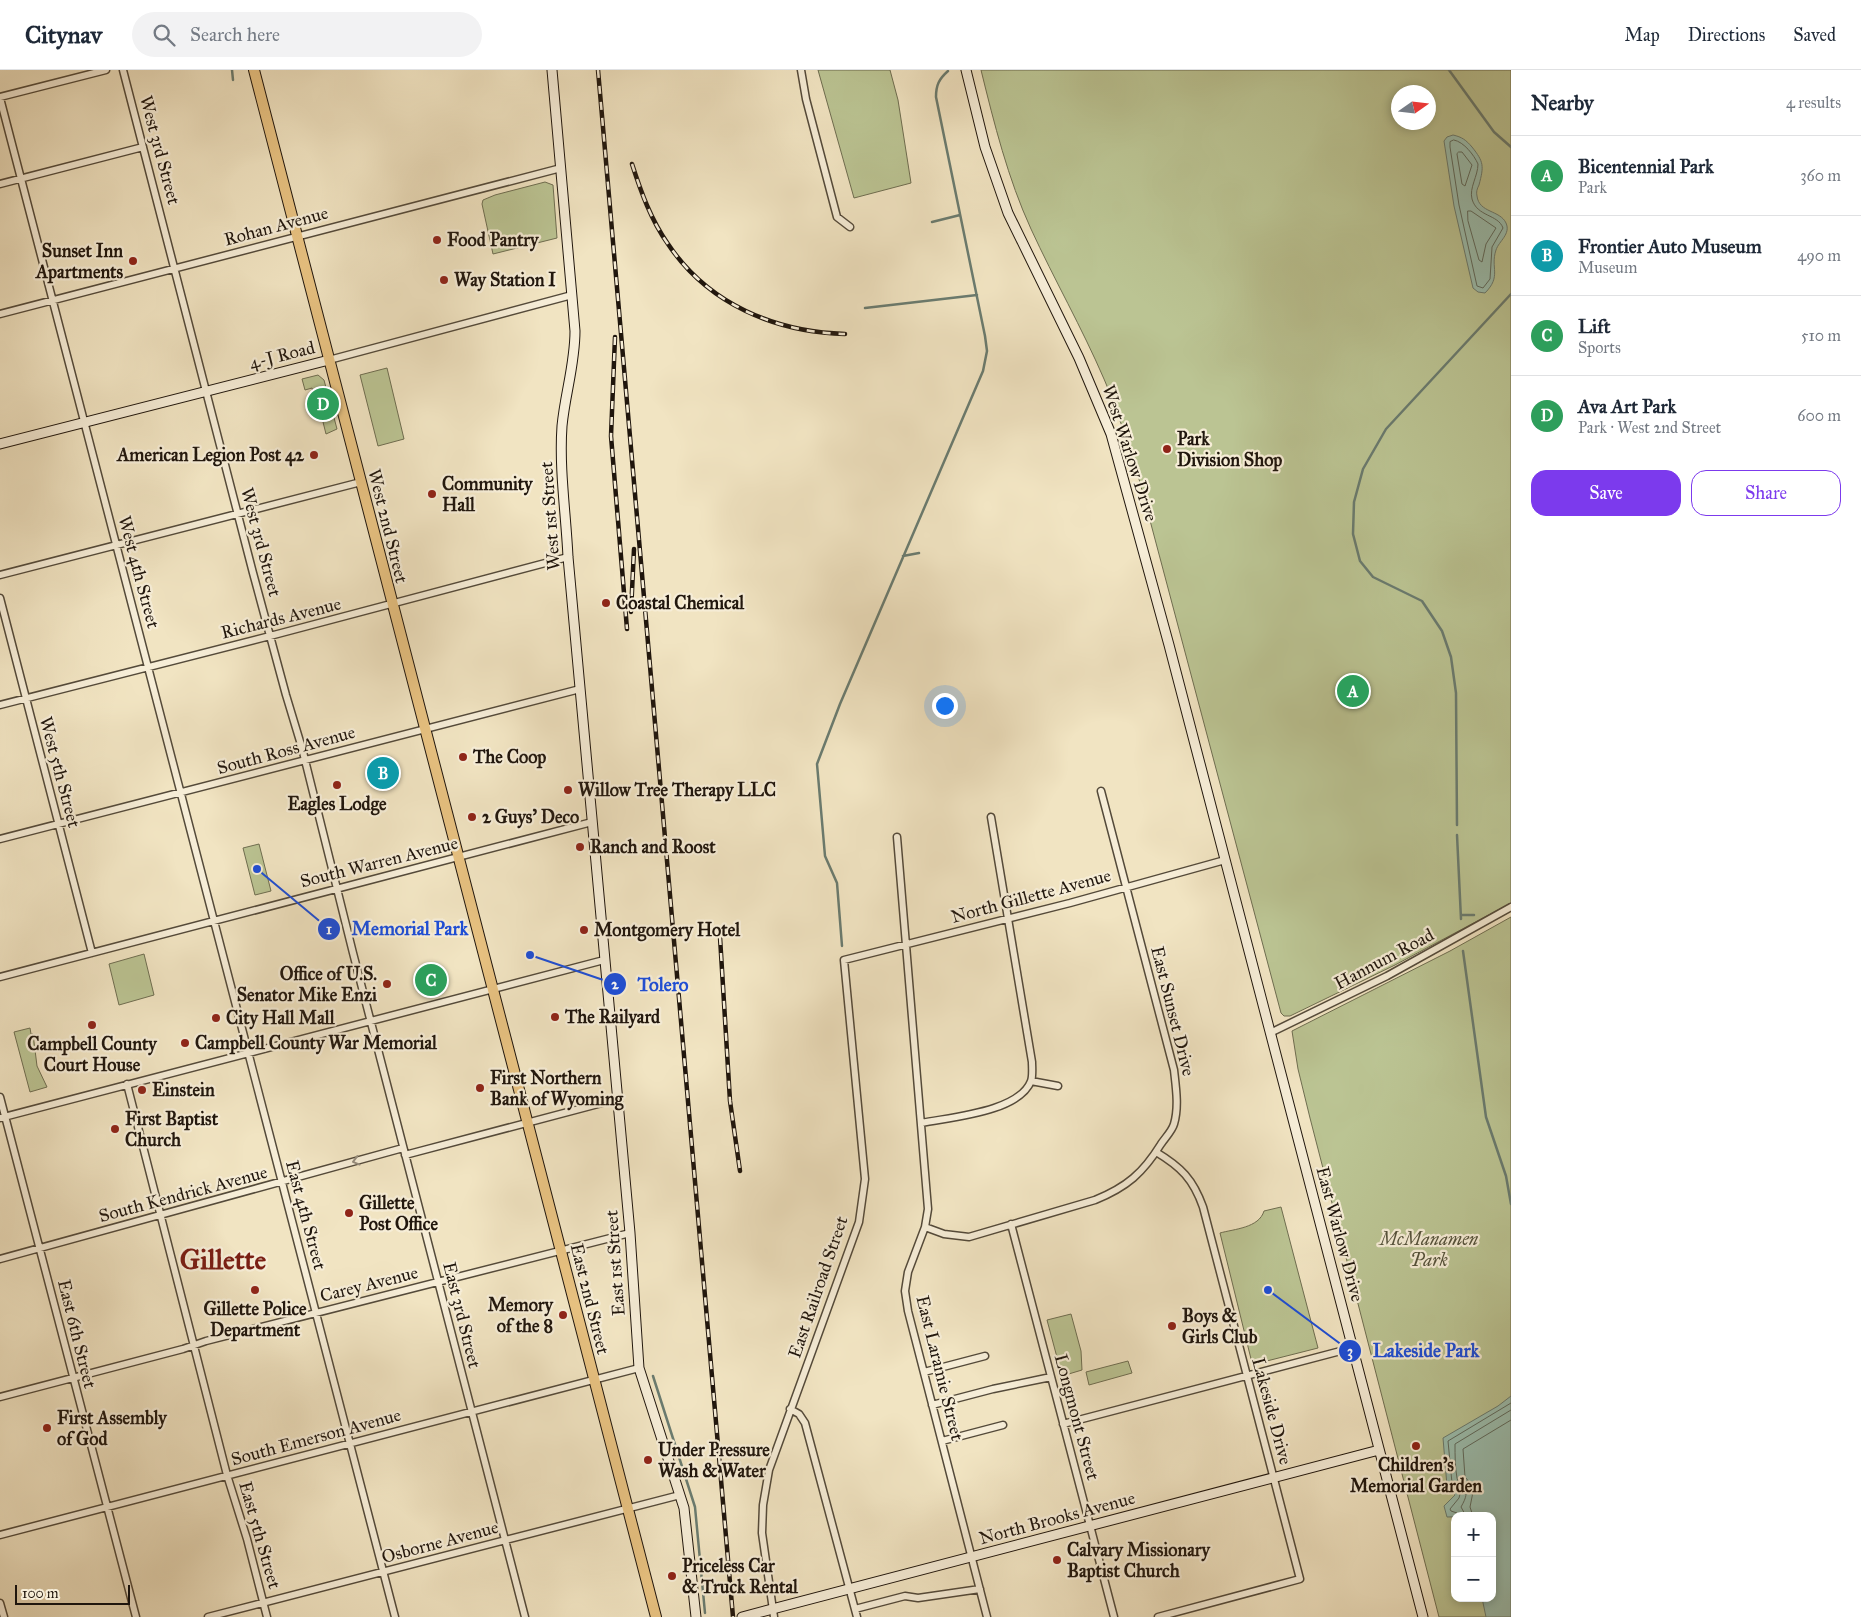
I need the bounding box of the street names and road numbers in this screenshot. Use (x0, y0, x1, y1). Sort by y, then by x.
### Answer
street label: West 3rd Street (135, 93, 185, 208)
street label: Rohan Avenue (222, 202, 330, 250)
street label: 4-J Road (247, 336, 317, 375)
street label: West Warlow Drive (1098, 382, 1162, 524)
street label: West 1st Street (535, 460, 565, 571)
street label: West 2nd Street (363, 467, 413, 586)
street label: West 3rd Street (236, 485, 286, 600)
street label: West 4th Street (113, 513, 165, 631)
street label: Richards Avenue (219, 592, 343, 644)
street label: West 5th Street (35, 714, 86, 831)
street label: South Ross Avenue (214, 721, 358, 779)
street label: South Warren Avenue (298, 832, 460, 892)
street label: North Gillette Avenue (949, 864, 1113, 928)
street label: Hannum Road (1330, 924, 1438, 994)
street label: East Sunset Drive (1146, 944, 1200, 1078)
street label: East 4th Street (281, 1158, 331, 1273)
street label: South Kendrick Avenue (96, 1161, 270, 1227)
street label: East Warlow Drive (1311, 1164, 1369, 1304)
street label: East 1st Street (600, 1209, 630, 1317)
street label: East Railroad Street (783, 1213, 853, 1361)
street label: East 2nd Street (566, 1241, 615, 1357)
street label: East 3rd Street (438, 1260, 486, 1371)
street label: Carey Avenue (318, 1261, 420, 1307)
street label: East 6th Street (53, 1277, 101, 1391)
street label: East Laramie Street (911, 1293, 969, 1443)
street label: Longmont Street (1049, 1352, 1105, 1483)
street label: Lakeside Drive (1247, 1355, 1297, 1467)
street label: South Emerson Avenue (229, 1404, 403, 1470)
street label: East 5th Street (234, 1479, 286, 1592)
street label: North Brooks Avenue (977, 1487, 1137, 1549)
street label: Osborne Avenue (379, 1516, 501, 1568)

